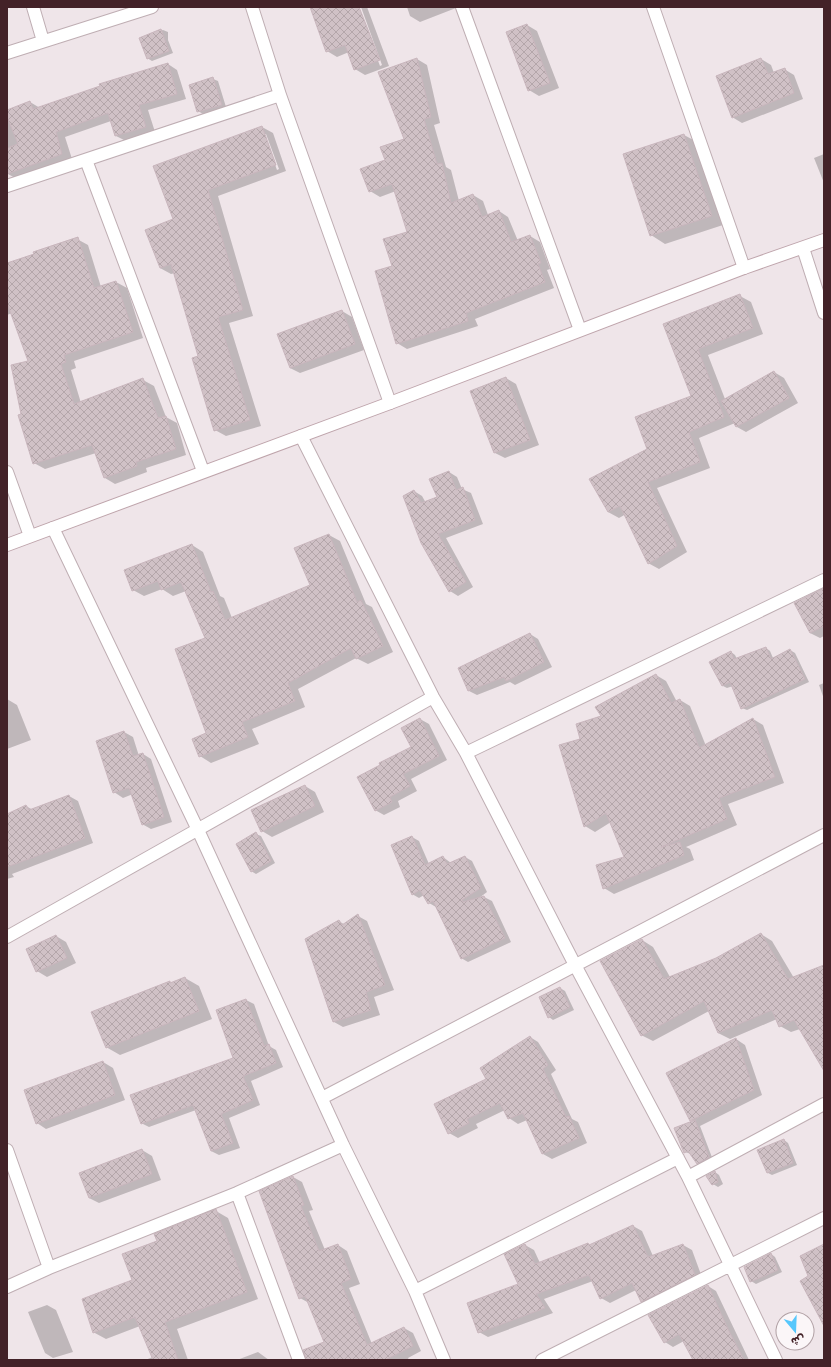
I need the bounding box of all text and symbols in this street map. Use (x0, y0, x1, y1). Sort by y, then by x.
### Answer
north arrow (775, 1311, 815, 1351)
text: ش (789, 1332, 807, 1348)

